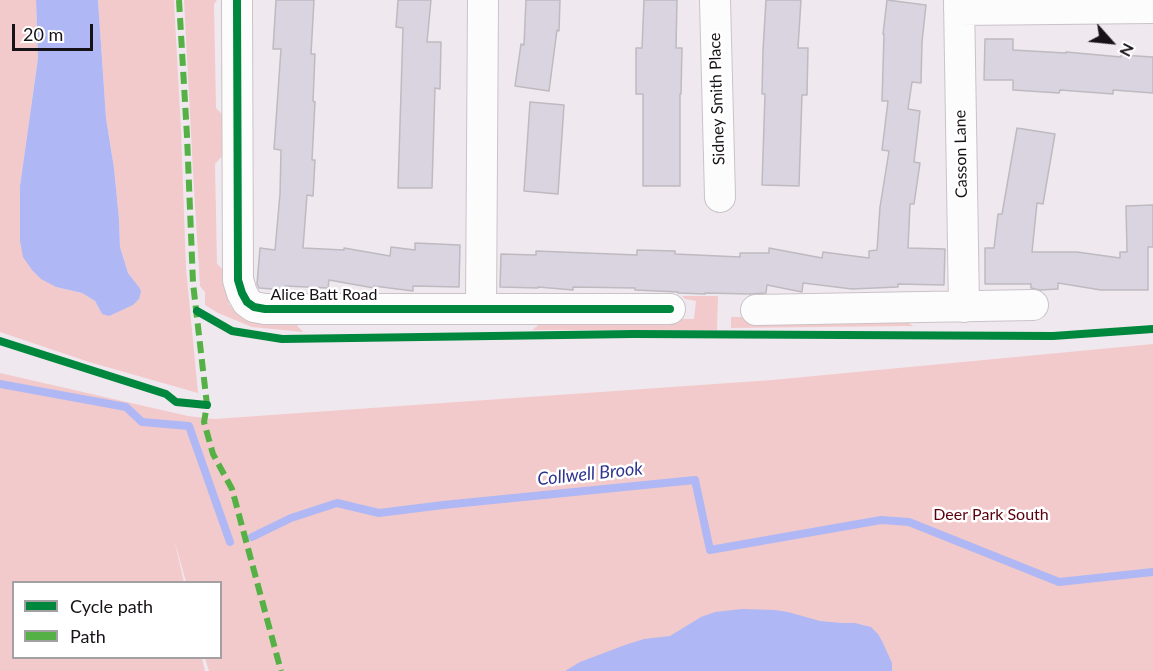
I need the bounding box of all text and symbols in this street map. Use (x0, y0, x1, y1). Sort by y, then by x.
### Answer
scale bar (15, 12, 96, 50)
north arrow (1081, 12, 1141, 72)
text: 20 m (23, 23, 63, 45)
street label: Sidney Smith Place (705, 32, 729, 166)
text: N (1116, 41, 1139, 60)
street label: Casson Lane (951, 110, 971, 198)
street label: Alice Batt Road (270, 285, 378, 305)
water label: Collwell Brook (536, 458, 644, 490)
park label: Deer Park South (933, 505, 1049, 525)
legend (12, 581, 222, 659)
text: Cycle path (70, 595, 153, 617)
text: Path (70, 625, 106, 647)

